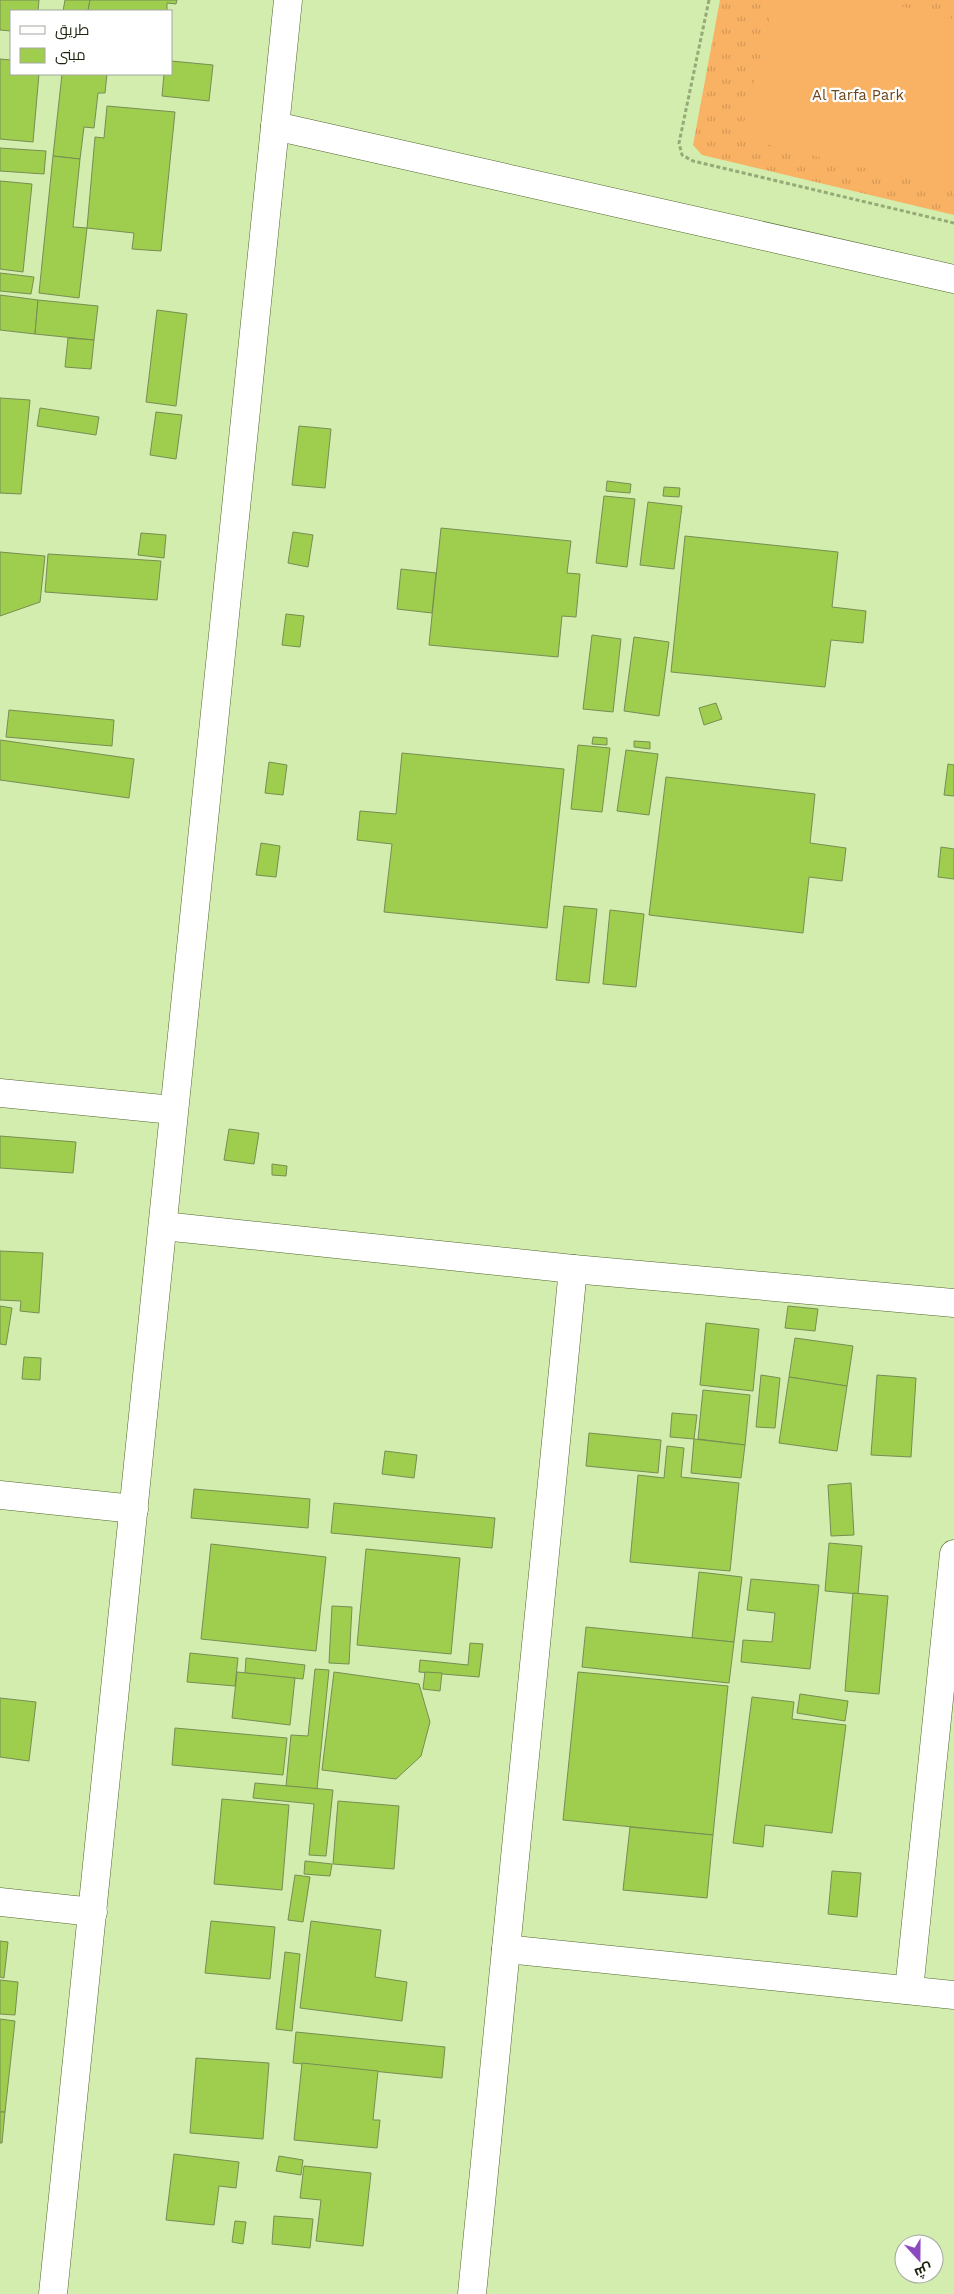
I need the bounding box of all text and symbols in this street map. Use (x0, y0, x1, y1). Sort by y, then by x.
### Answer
legend (10, 10, 172, 75)
text: طريق (55, 21, 89, 40)
text: مبنى (55, 46, 86, 65)
park label: Al Tarfa Park (812, 86, 904, 104)
north arrow (894, 2234, 944, 2284)
text: ش (912, 2260, 935, 2282)

